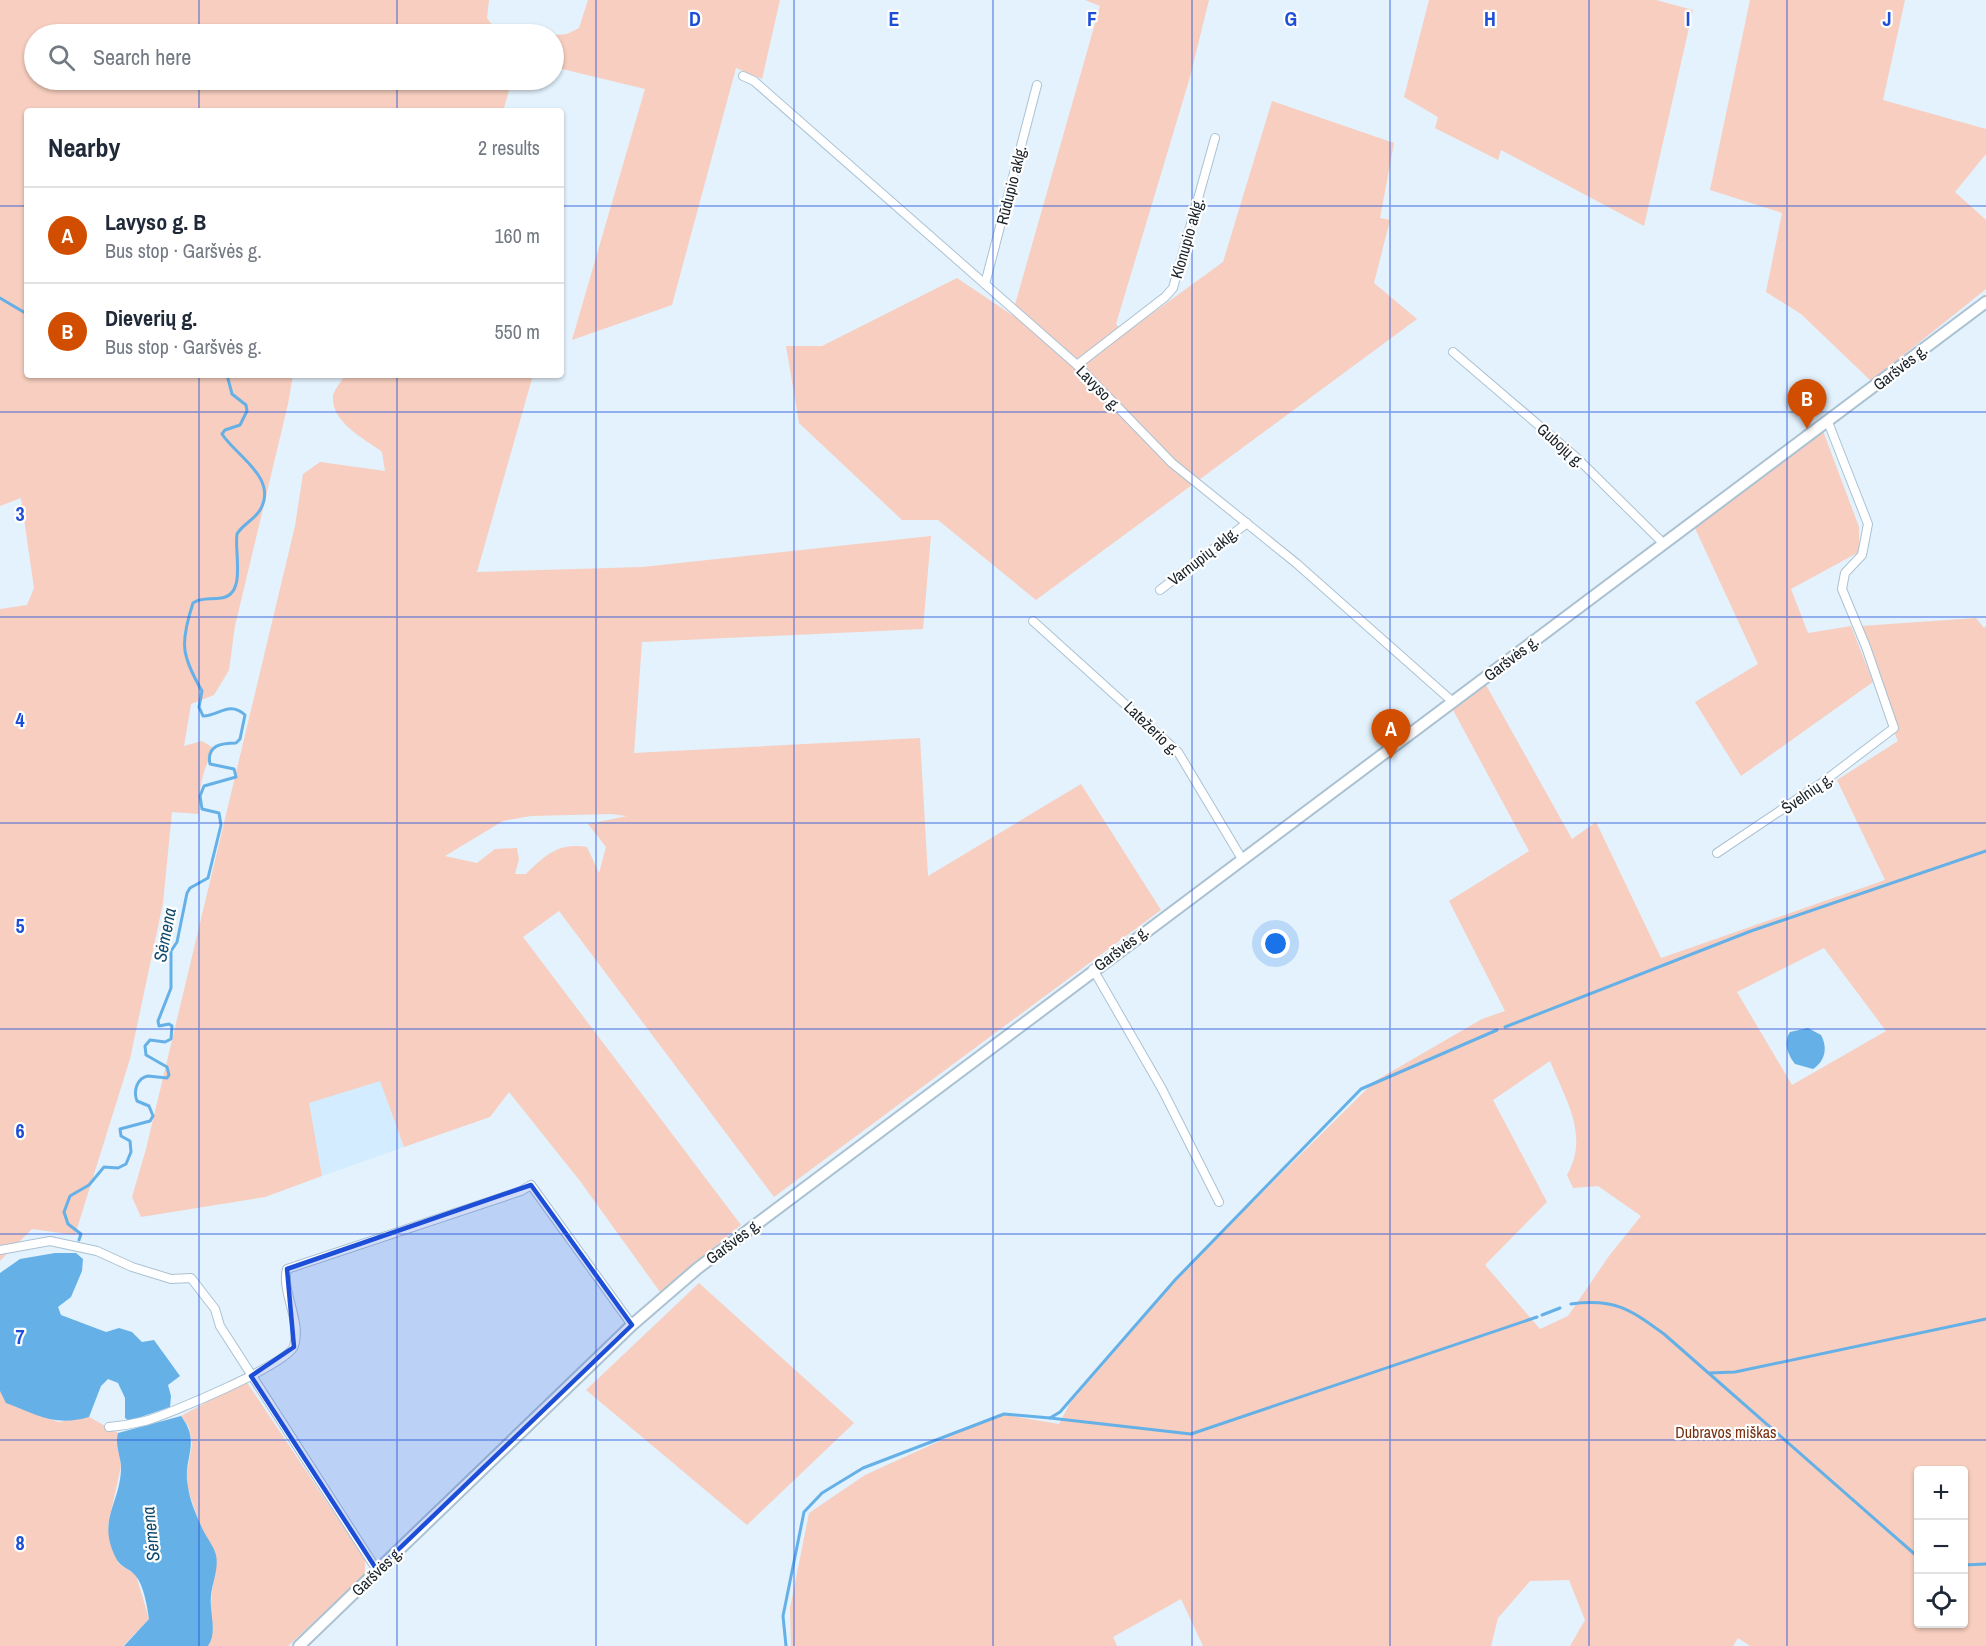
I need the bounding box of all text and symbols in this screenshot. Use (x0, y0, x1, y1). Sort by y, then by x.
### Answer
text: D (689, 5, 701, 32)
text: E (889, 5, 900, 32)
text: F (1087, 5, 1097, 32)
text: G (1285, 5, 1297, 32)
text: H (1484, 5, 1496, 32)
text: I (1686, 5, 1690, 32)
text: J (1882, 5, 1892, 32)
search box (24, 24, 564, 90)
icon: search (45, 41, 78, 74)
text: Search here (93, 42, 191, 72)
text: Nearby (48, 130, 120, 165)
text: 2 results (478, 134, 540, 161)
street label: Rūdupio aklg. (991, 143, 1031, 227)
street label: Klonupio aklg. (1165, 195, 1209, 281)
text: Lavyso g. B (105, 207, 206, 237)
text: A (62, 222, 73, 249)
text: 160 m (494, 222, 540, 249)
text: Bus stop · Garšvės g. (105, 237, 262, 264)
text: Dieverių g. (105, 303, 197, 333)
text: B (62, 318, 73, 345)
text: 550 m (494, 318, 540, 345)
text: Bus stop · Garšvės g. (105, 333, 262, 360)
street label: Garšvės g. (1868, 339, 1932, 395)
street label: Lavyso g. (1072, 360, 1126, 416)
pin: B (1788, 380, 1826, 429)
street label: Gubojų g. (1532, 418, 1590, 472)
text: 3 (15, 500, 25, 527)
street label: Varnupių aklg. (1163, 522, 1243, 590)
street label: Garšvės g. (1479, 630, 1543, 686)
street label: Latežerio g. (1119, 696, 1185, 760)
text: 4 (15, 706, 25, 733)
pin: A (1372, 710, 1410, 759)
street label: Švelnių g. (1777, 767, 1837, 819)
water label: Sėmena (147, 906, 182, 964)
text: 5 (15, 912, 25, 939)
street label: Garšvės g. (1089, 920, 1153, 976)
your location (1261, 929, 1290, 958)
text: 6 (15, 1117, 25, 1144)
street label: Garšvės g. (701, 1213, 765, 1269)
text: 7 (15, 1323, 25, 1350)
park label: Dubravos miškas (1675, 1421, 1777, 1443)
map controls (1914, 1466, 1968, 1628)
button: + (1914, 1466, 1968, 1520)
water label: Sėmena (135, 1505, 166, 1563)
button: − (1914, 1520, 1968, 1574)
text: 8 (15, 1529, 25, 1556)
street label: Garšvės g. (347, 1541, 407, 1601)
button: locate (1914, 1574, 1968, 1628)

